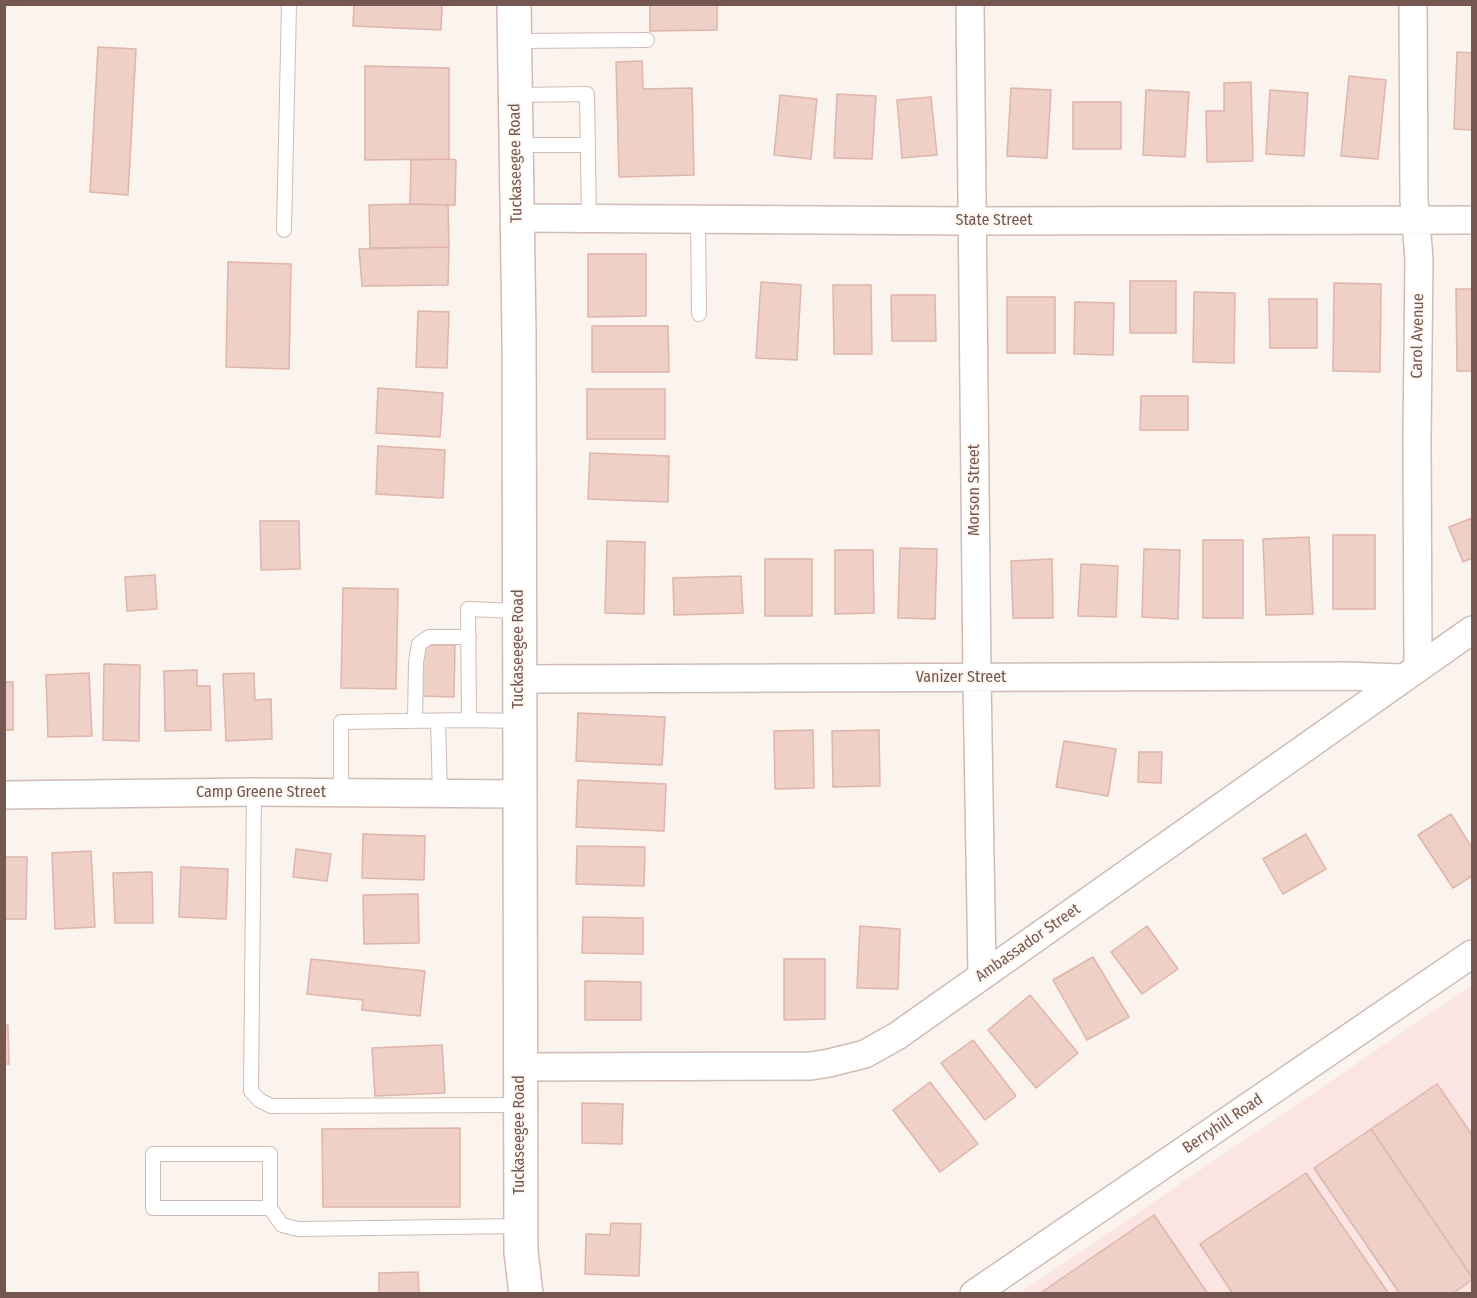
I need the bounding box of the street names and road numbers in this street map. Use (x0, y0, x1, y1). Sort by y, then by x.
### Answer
street label: Tuckaseegee Road (505, 103, 527, 223)
street label: State Street (956, 211, 1032, 231)
street label: Carol Avenue (1408, 293, 1428, 379)
street label: Morson Street (965, 444, 985, 536)
street label: Tuckaseegee Road (509, 589, 529, 709)
street label: Vanizer Street (916, 668, 1006, 688)
street label: Camp Greene Street (196, 783, 326, 803)
street label: Ambassador Street (972, 900, 1084, 986)
street label: Tuckaseegee Road (510, 1075, 530, 1195)
street label: Berryhill Road (1179, 1090, 1267, 1158)

